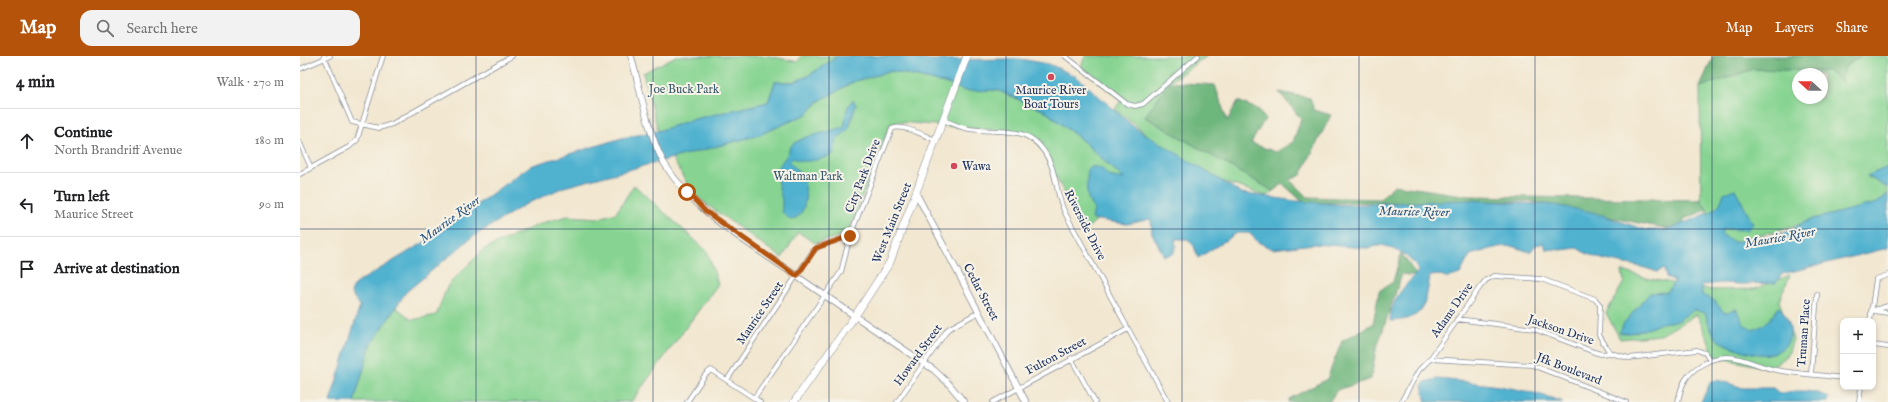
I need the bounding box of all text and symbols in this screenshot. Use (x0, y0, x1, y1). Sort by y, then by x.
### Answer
search box (80, 10, 360, 46)
text: Map (20, 16, 56, 40)
icon: search (94, 17, 116, 39)
text: Search here (126, 19, 198, 38)
text: Map (1726, 19, 1753, 37)
text: Layers (1775, 19, 1814, 37)
text: Share (1836, 19, 1868, 37)
north arrow (1792, 68, 1828, 104)
text: 4 min (16, 72, 55, 93)
marker: Maurice River Boat Tours (1046, 72, 1056, 82)
text: Walk · 270 m (216, 74, 284, 91)
park label: Joe Buck Park (647, 82, 720, 98)
place label: Maurice River Boat Tours (1016, 83, 1087, 112)
text: Continue (54, 123, 112, 142)
icon: ahead (16, 130, 38, 152)
text: 180 m (255, 132, 284, 149)
street label: City Park Drive (842, 137, 884, 215)
text: North Brandriff Avenue (54, 142, 182, 159)
place label: Wawa (962, 159, 992, 174)
marker: Wawa (949, 161, 959, 171)
park label: Waltman Park (773, 169, 843, 184)
street label: West Main Street (869, 180, 915, 266)
route start (678, 183, 696, 201)
text: Turn left (54, 187, 110, 206)
street label: Riverside Drive (1061, 187, 1109, 263)
water label: Maurice River (416, 192, 484, 248)
icon: left (16, 194, 38, 216)
text: 90 m (259, 196, 284, 213)
water label: Maurice River (1378, 203, 1450, 221)
text: Maurice Street (54, 206, 133, 223)
water label: Maurice River (1744, 223, 1817, 253)
route end (841, 227, 859, 245)
icon: arrive (16, 258, 38, 280)
text: Arrive at destination (54, 259, 180, 278)
street label: Cedar Street (960, 261, 1002, 323)
street label: Maurice Street (733, 278, 787, 348)
street label: Adams Drive (1427, 279, 1477, 341)
street label: Truman Place (1794, 298, 1814, 367)
street label: Jackson Drive (1524, 311, 1596, 349)
map controls (1840, 318, 1876, 390)
button: + (1840, 318, 1876, 354)
street label: Howard Street (891, 321, 945, 389)
street label: Fulton Street (1023, 334, 1089, 378)
street label: Jfk Boulevard (1532, 349, 1604, 389)
button: − (1840, 354, 1876, 390)

